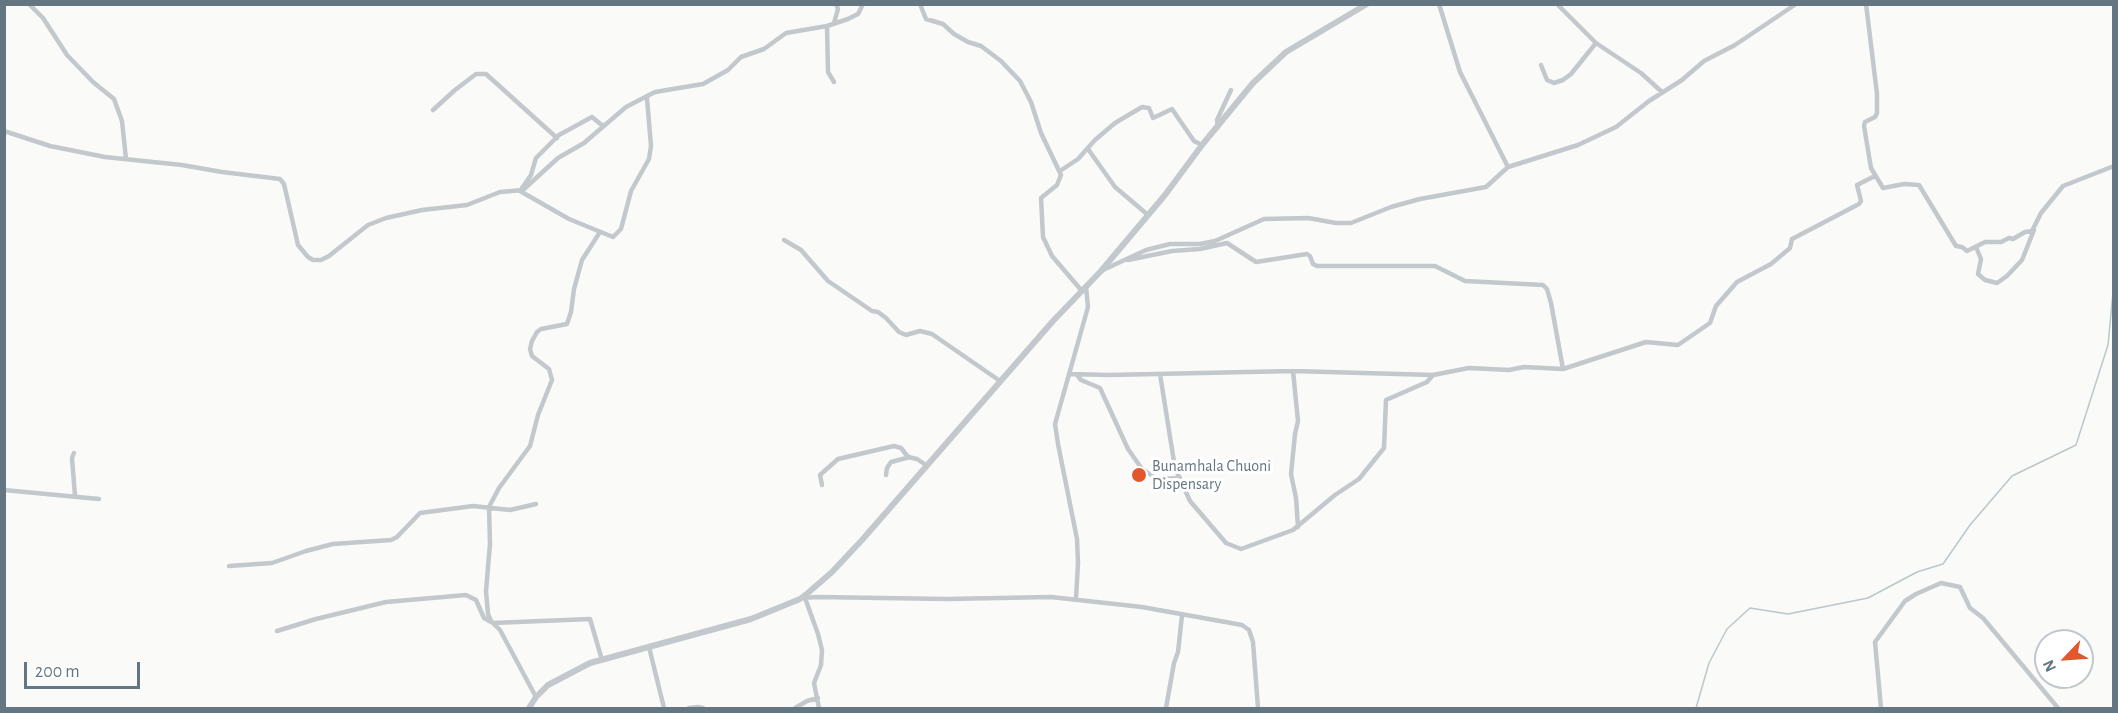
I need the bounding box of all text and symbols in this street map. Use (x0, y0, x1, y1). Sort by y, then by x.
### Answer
place label: Bunamhala Chuoni Dispensary (1152, 456, 1271, 494)
marker: Bunamhala Chuoni Dispensary (1130, 466, 1148, 484)
north arrow (2034, 629, 2094, 689)
scale bar (27, 650, 142, 688)
text: N (2040, 657, 2059, 674)
text: 200 m (35, 663, 80, 681)

